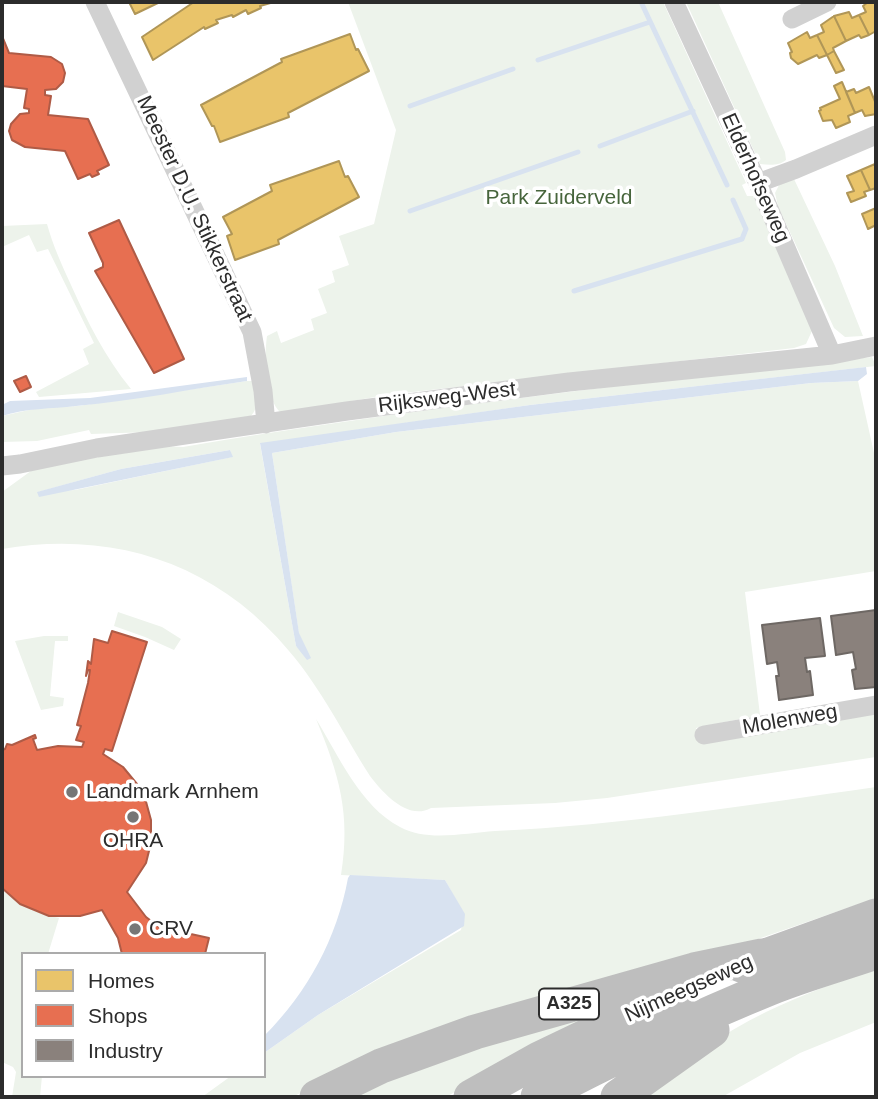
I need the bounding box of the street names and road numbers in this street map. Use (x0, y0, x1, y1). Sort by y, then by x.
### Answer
street label: Meester D.U. Stikkerstraat (131, 92, 257, 326)
street label: Elderhofseweg (715, 109, 795, 247)
street label: Rijksweg-West (377, 377, 517, 419)
street label: Molenweg (741, 699, 839, 741)
street label: Nijmeegseweg (621, 949, 757, 1029)
road number: A325 (539, 988, 599, 1020)

